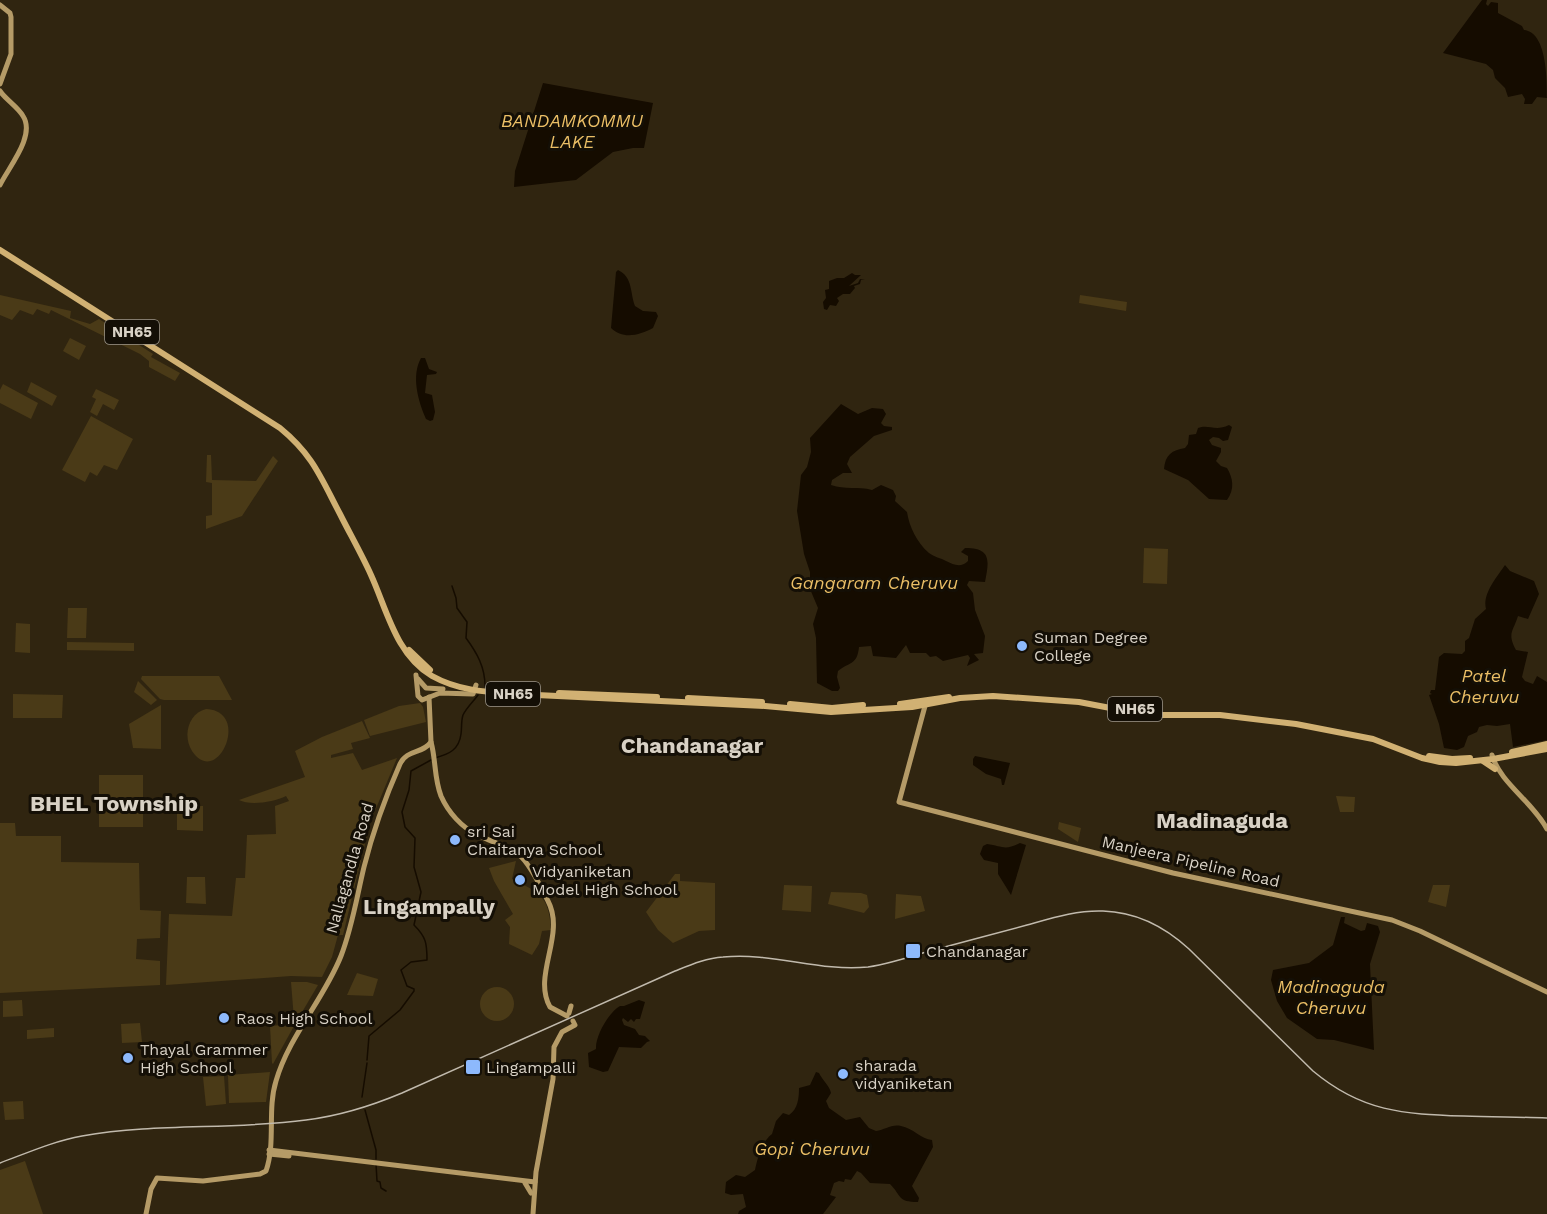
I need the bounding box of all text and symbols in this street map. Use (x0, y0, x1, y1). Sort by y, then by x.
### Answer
water label: BANDAMKOMMU LAKE (501, 110, 644, 152)
road number: NH65 (105, 320, 159, 344)
water label: Gangaram Cheruvu (790, 572, 958, 593)
place label: Suman Degree College (1034, 628, 1148, 665)
marker: Suman Degree College (1015, 639, 1029, 653)
water label: Patel Cheruvu (1449, 665, 1519, 707)
road number: NH65 (486, 682, 540, 706)
road number: NH65 (1108, 697, 1162, 721)
district label: Chandanagar (621, 733, 764, 758)
district label: BHEL Township (30, 791, 198, 816)
street label: Nallagandla Road (322, 801, 377, 936)
district label: Madinaguda (1156, 808, 1288, 833)
place label: sri Sai Chaitanya School (467, 822, 602, 859)
street label: Manjeera Pipeline Road (1100, 832, 1282, 891)
marker: sri Sai Chaitanya School (448, 833, 462, 847)
place label: Vidyaniketan Model High School (532, 862, 677, 899)
marker: Vidyaniketan Model High School (513, 873, 527, 887)
district label: Lingampally (363, 894, 496, 919)
marker: Chandanagar (904, 942, 922, 960)
place label: Chandanagar (926, 942, 1028, 961)
water label: Madinaguda Cheruvu (1277, 976, 1385, 1018)
place label: Raos High School (236, 1009, 372, 1028)
marker: Raos High School (217, 1011, 231, 1025)
place label: Thayal Grammer High School (140, 1040, 268, 1077)
marker: Thayal Grammer High School (121, 1051, 135, 1065)
place label: sharada vidyaniketan (855, 1056, 952, 1093)
marker: Lingampalli (464, 1058, 482, 1076)
place label: Lingampalli (486, 1058, 576, 1077)
marker: sharada vidyaniketan (836, 1067, 850, 1081)
water label: Gopi Cheruvu (754, 1138, 870, 1159)

